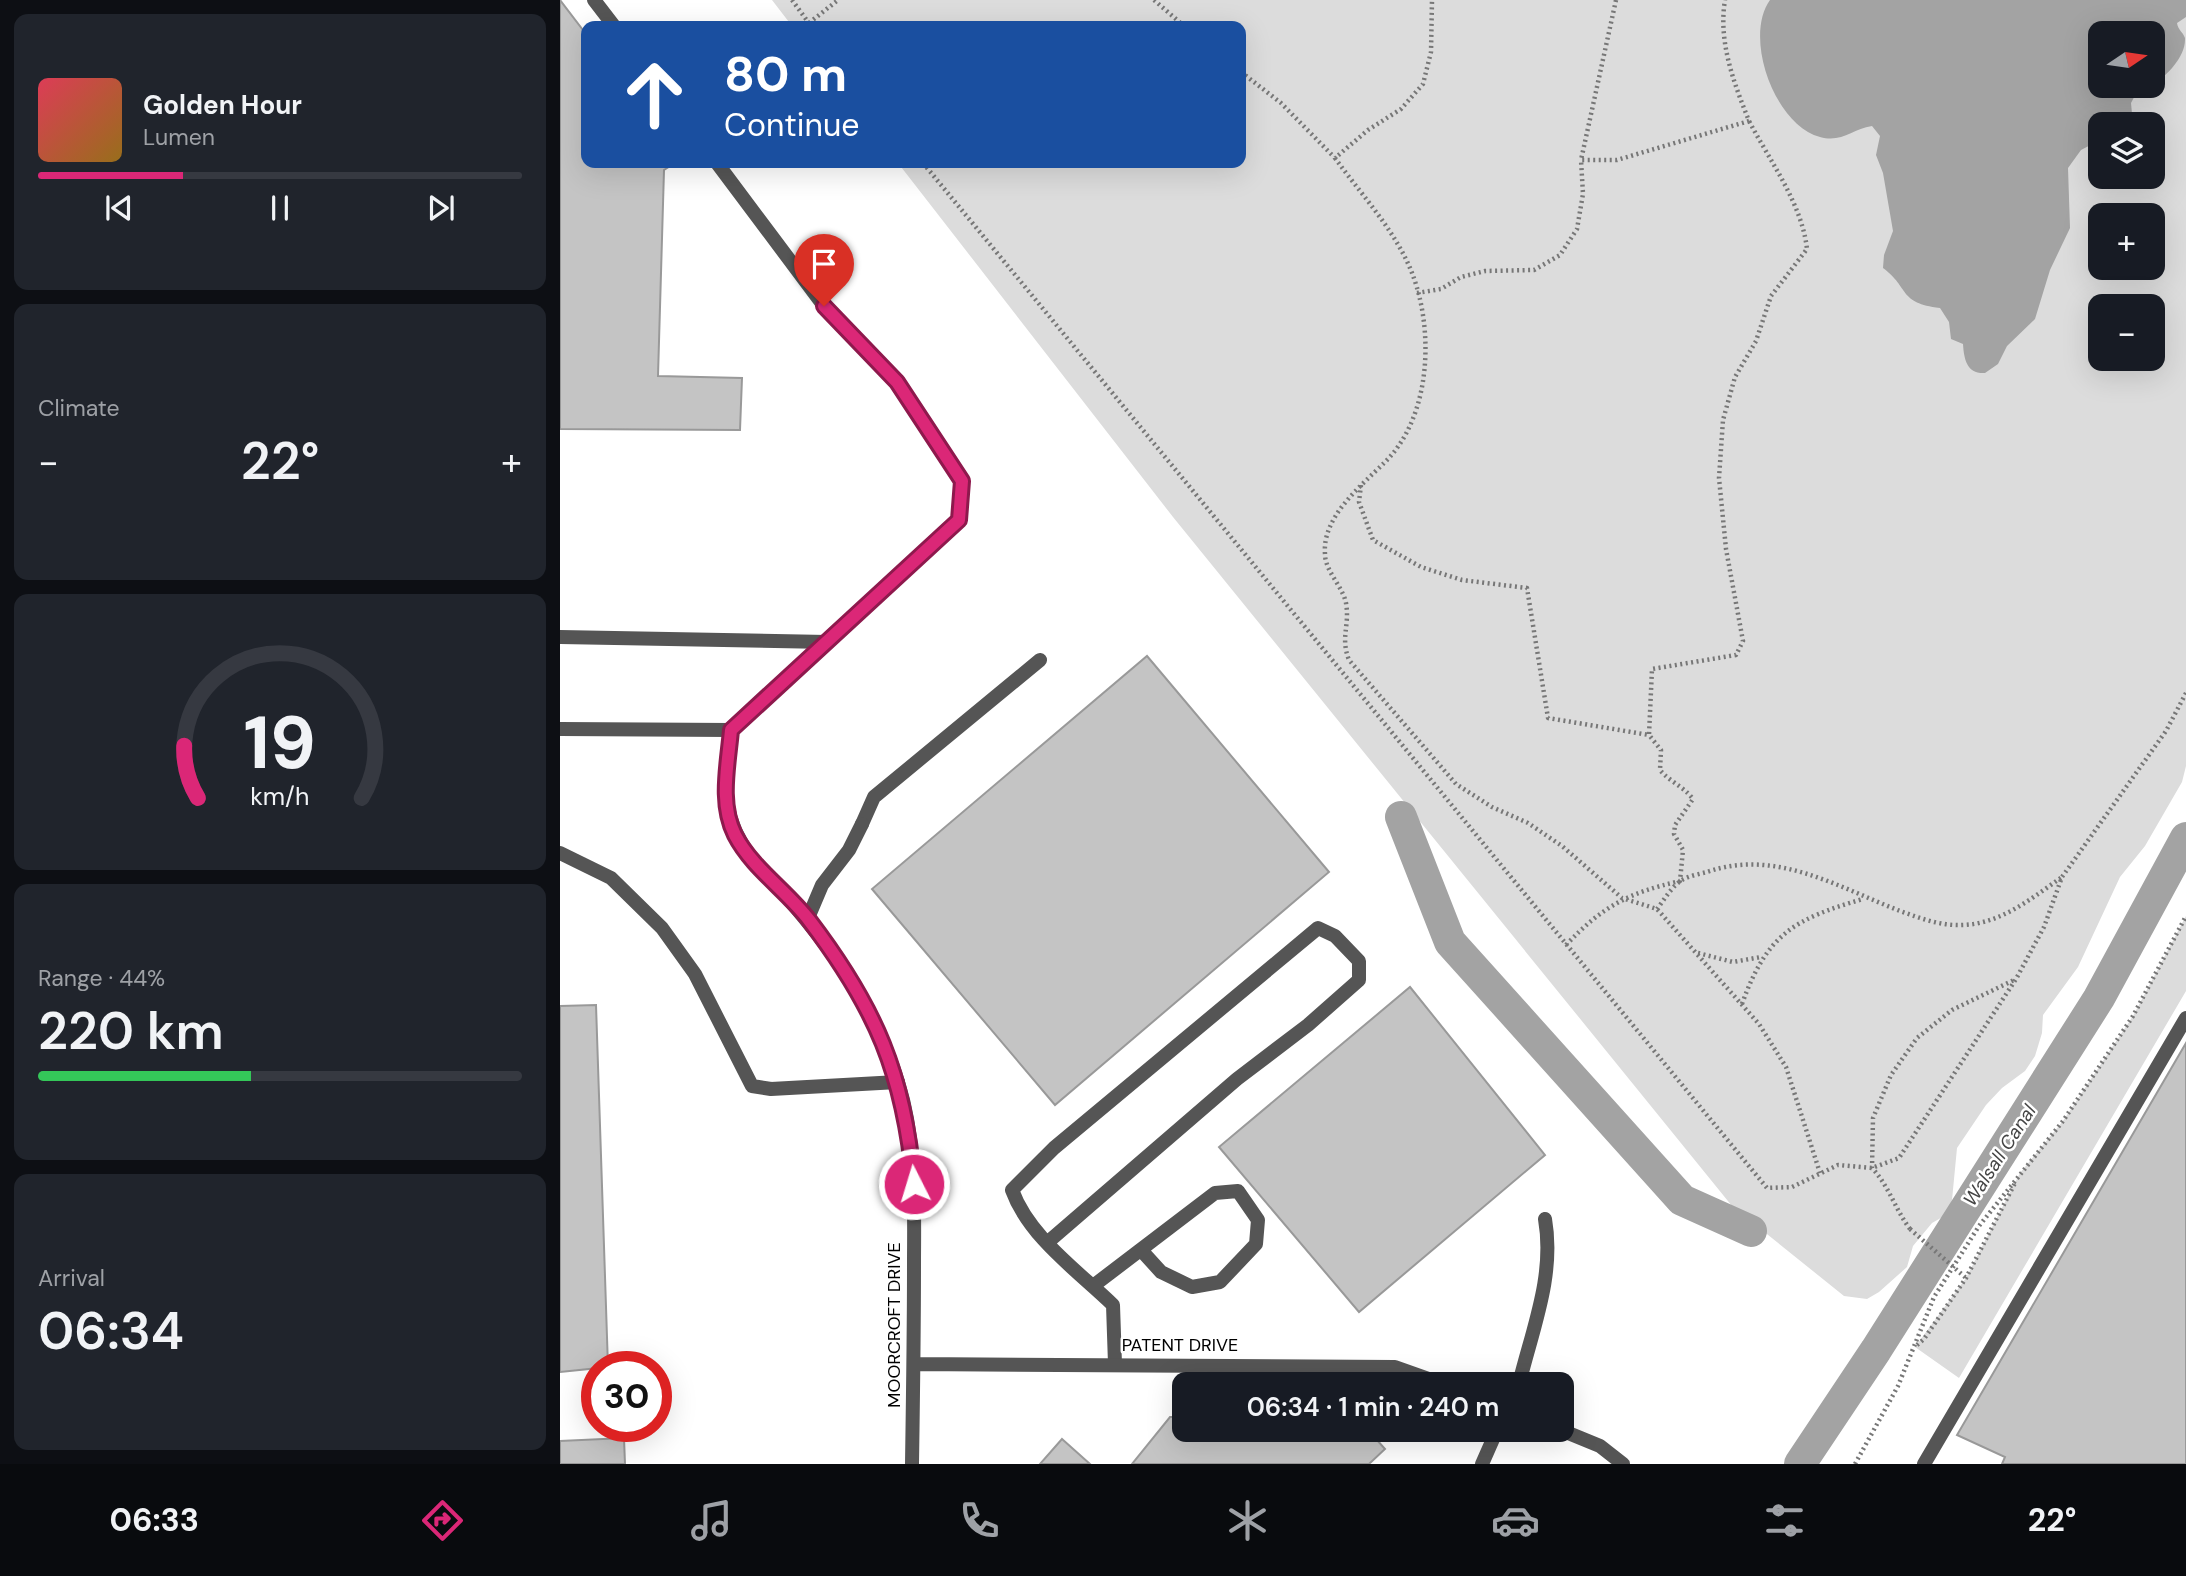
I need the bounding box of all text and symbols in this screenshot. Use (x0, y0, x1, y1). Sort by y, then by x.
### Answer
north arrow (2088, 21, 2165, 98)
map controls (2088, 21, 2165, 371)
text: 80 m (724, 42, 847, 106)
icon: ahead (609, 49, 700, 140)
text: Golden Hour (143, 88, 302, 122)
text: Continue (724, 104, 859, 146)
button: layers (2088, 112, 2165, 189)
text: Lumen (143, 122, 215, 152)
icon: previous (100, 189, 138, 227)
icon: pause (261, 189, 299, 227)
icon: next (422, 189, 460, 227)
button: + (2088, 203, 2165, 280)
pin (794, 234, 854, 306)
icon: arrive (805, 245, 843, 283)
button: − (2088, 294, 2165, 371)
text: Climate (38, 393, 120, 423)
text: 22° (241, 427, 319, 495)
text: − (38, 437, 59, 487)
text: + (501, 437, 522, 487)
text: 19 (244, 696, 316, 791)
text: km/h (250, 780, 310, 813)
text: Range · 44% (38, 963, 165, 993)
text: 220 km (38, 997, 224, 1065)
water label: Walsall Canal (1957, 1099, 2042, 1211)
position arrow (877, 1147, 951, 1221)
street label: MOORCROFT DRIVE (882, 1242, 906, 1408)
text: Arrival (38, 1263, 105, 1293)
text: 06:34 (38, 1297, 184, 1365)
street label: PATENT DRIVE (1122, 1333, 1238, 1357)
speed limit sign: 30 (581, 1351, 672, 1442)
text: 06:34 · 1 min · 240 m (1247, 1390, 1499, 1424)
icon: directions (418, 1496, 467, 1545)
icon: music (687, 1496, 736, 1545)
icon: phone (955, 1496, 1004, 1545)
icon: climate (1223, 1496, 1272, 1545)
icon: car (1491, 1496, 1540, 1545)
icon: filters (1760, 1496, 1809, 1545)
text: 06:33 (110, 1499, 199, 1541)
text: 22° (2028, 1499, 2076, 1541)

